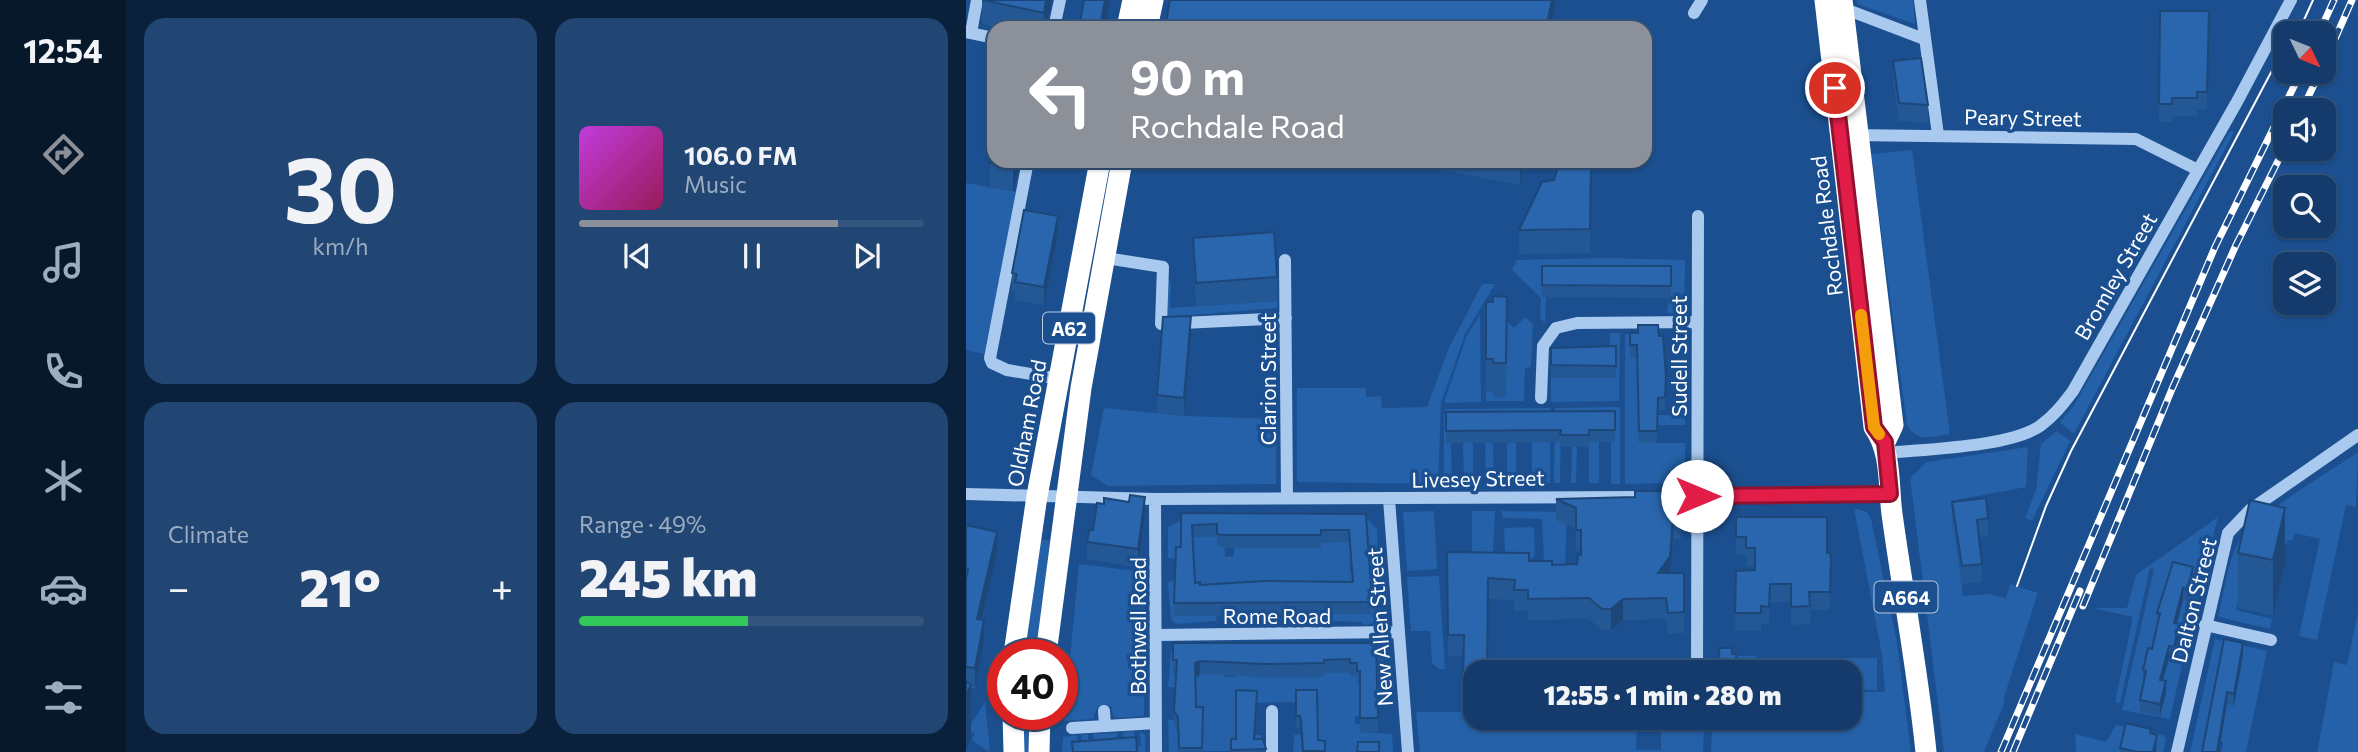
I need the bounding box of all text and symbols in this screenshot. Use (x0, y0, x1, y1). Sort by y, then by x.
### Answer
north arrow (2273, 21, 2336, 84)
map controls (2273, 21, 2336, 315)
text: 12:54 (23, 30, 103, 70)
text: 90 m (1130, 45, 1245, 105)
icon: left (1015, 49, 1106, 140)
pin (1805, 58, 1865, 118)
icon: arrive (1816, 69, 1854, 107)
button: sound (2273, 98, 2336, 161)
street label: Peary Street (1964, 103, 2082, 131)
text: Rochdale Road (1130, 105, 1345, 145)
icon: directions (39, 130, 88, 179)
text: 30 (284, 130, 397, 242)
text: 106.0 FM (684, 139, 798, 170)
street label: Rochdale Road (1805, 155, 1847, 297)
text: Music (684, 170, 747, 198)
button: search (2273, 175, 2336, 238)
street label: Bromley Street (2068, 208, 2162, 344)
text: km/h (313, 232, 368, 260)
icon: previous (618, 237, 656, 275)
icon: pause (733, 237, 771, 275)
icon: next (848, 237, 886, 275)
icon: music (39, 238, 88, 287)
button: layers (2273, 252, 2336, 315)
street label: Sudell Street (1666, 295, 1691, 417)
road number: A62 (1043, 312, 1095, 344)
street label: Clarion Street (1255, 313, 1280, 445)
icon: phone (39, 347, 88, 396)
street label: Oldham Road (1001, 357, 1051, 489)
icon: climate (39, 456, 88, 505)
position arrow (1660, 459, 1734, 533)
street label: Livesey Street (1411, 464, 1545, 492)
text: Range · 49% (579, 510, 706, 538)
text: Climate (168, 520, 249, 548)
street label: Dalton Street (2165, 535, 2221, 665)
text: 245 km (579, 544, 757, 608)
street label: New Allen Street (1361, 547, 1397, 707)
text: 21° (299, 554, 381, 618)
street label: Bothwell Road (1125, 557, 1150, 695)
text: − (168, 563, 190, 610)
text: + (491, 563, 513, 610)
icon: car (39, 564, 88, 613)
road number: A664 (1874, 582, 1938, 612)
street label: Rome Road (1223, 603, 1331, 628)
speed limit sign: 40 (987, 639, 1078, 730)
icon: filters (39, 673, 88, 722)
text: 12:55 · 1 min · 280 m (1544, 679, 1781, 710)

